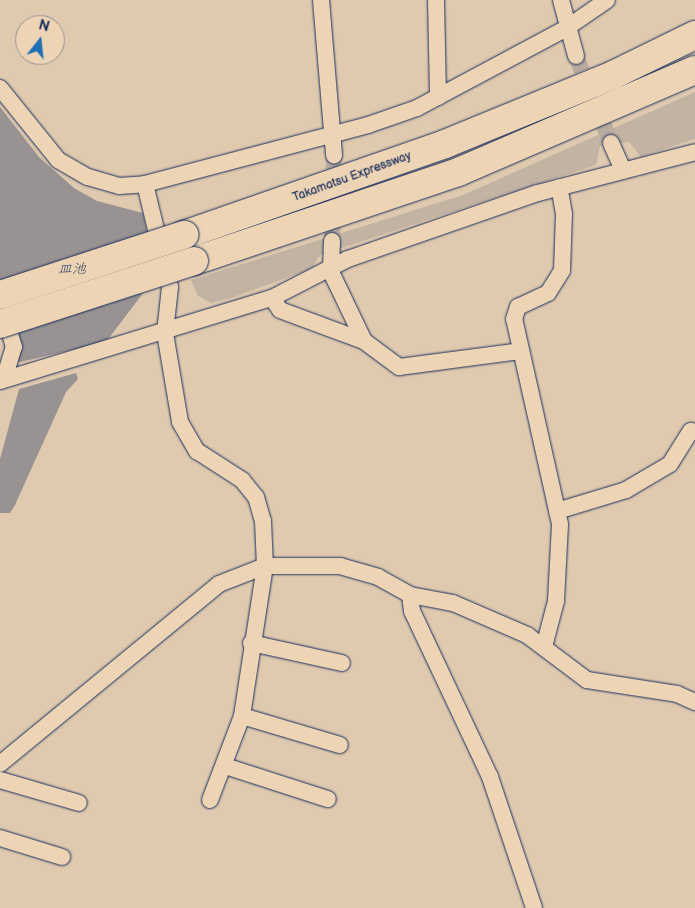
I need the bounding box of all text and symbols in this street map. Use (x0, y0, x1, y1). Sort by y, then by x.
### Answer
north arrow (15, 15, 65, 65)
text: N (37, 16, 51, 36)
street label: Takamatsu Expressway (291, 149, 413, 205)
water label: 皿池 (58, 261, 86, 277)

